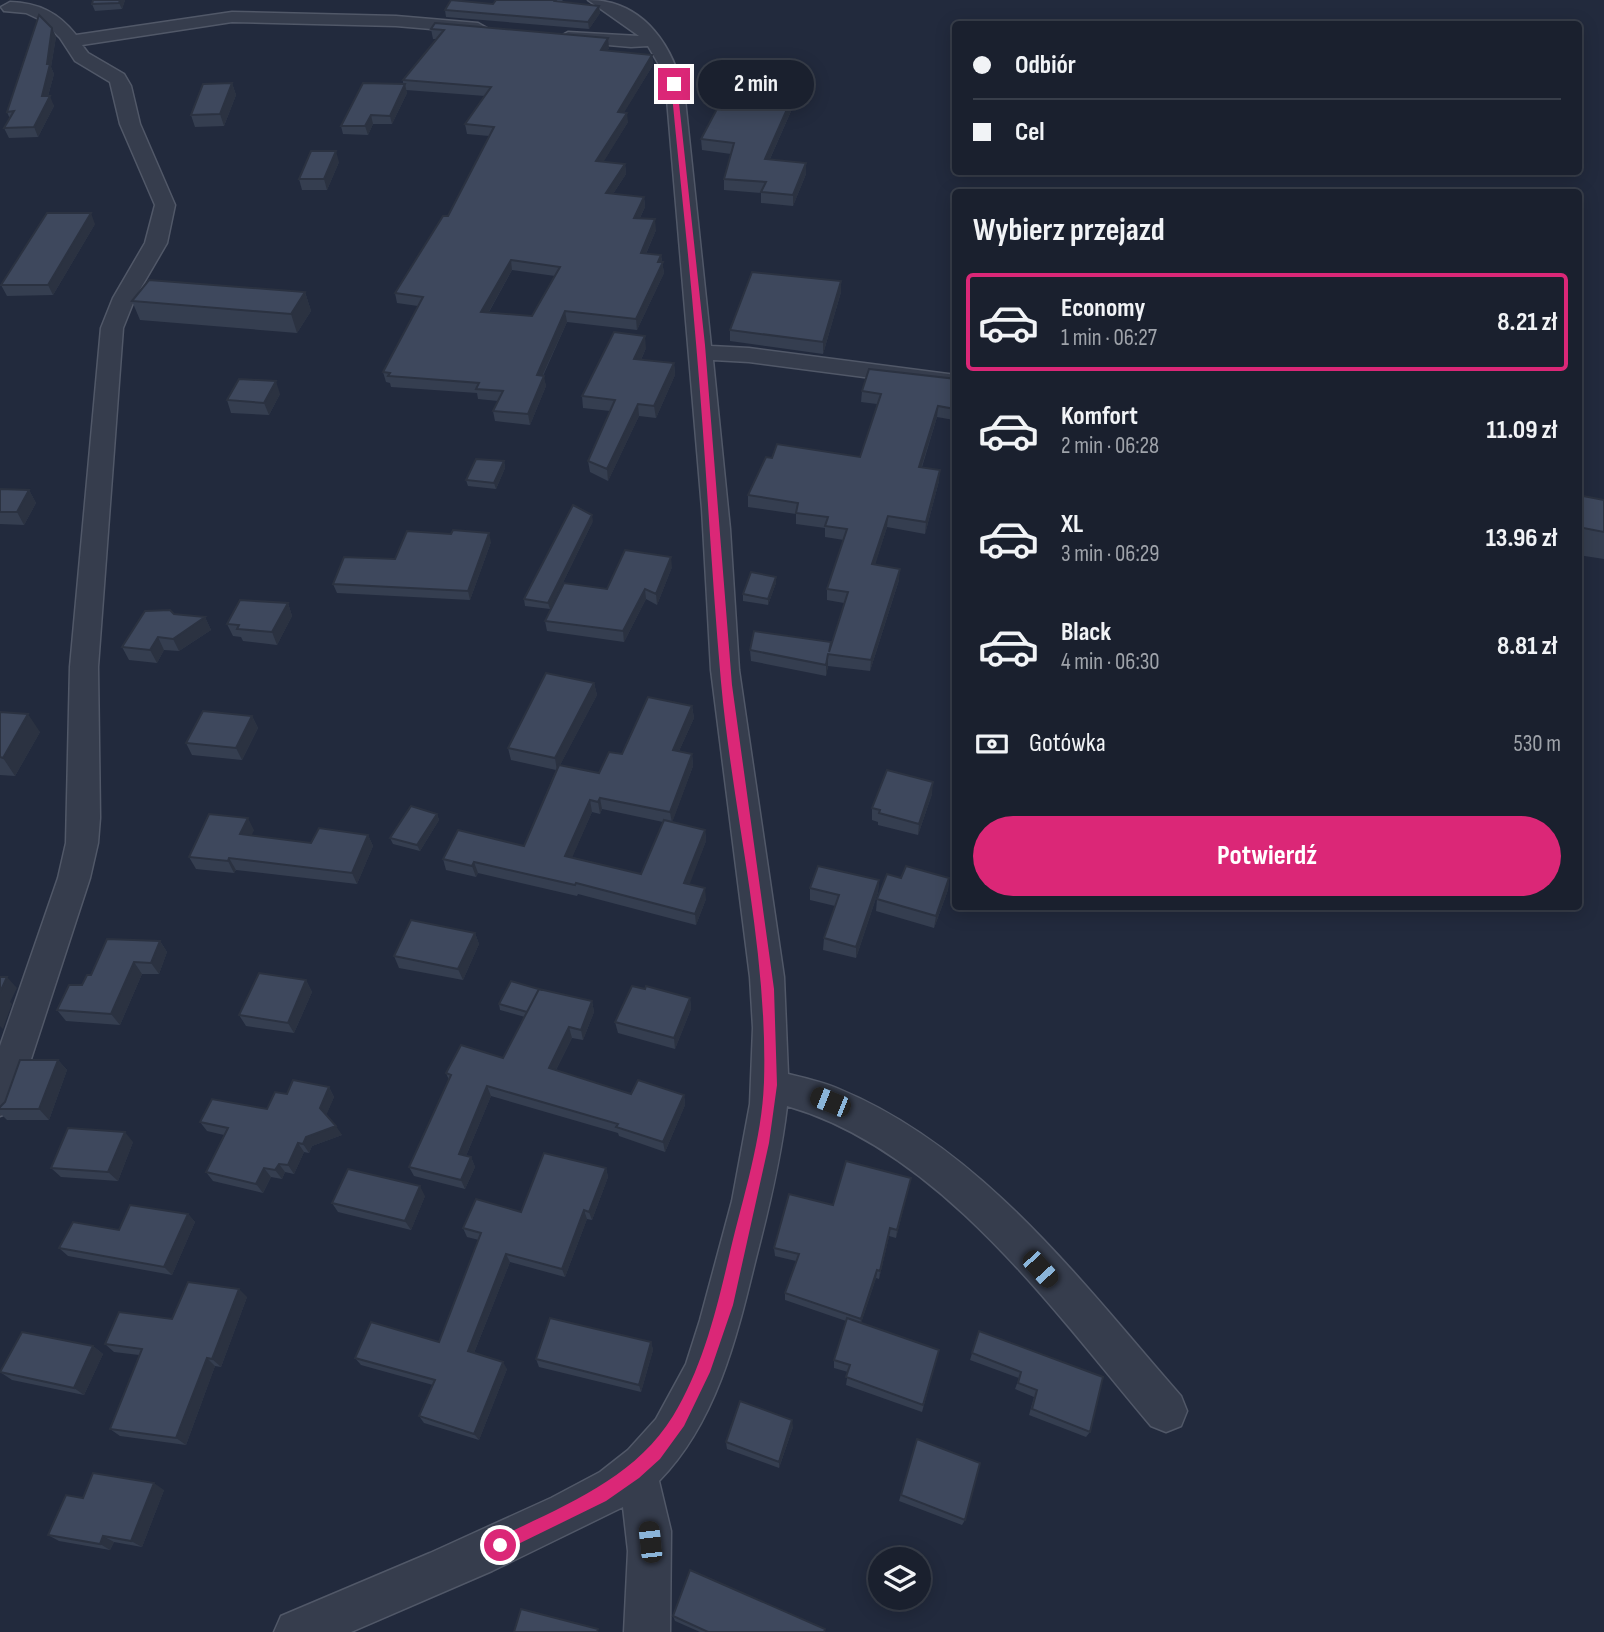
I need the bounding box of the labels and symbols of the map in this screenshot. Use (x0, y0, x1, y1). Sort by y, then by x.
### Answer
callout: 2 min (698, 60, 814, 108)
route end (658, 68, 690, 100)
car (807, 1084, 854, 1120)
car (1019, 1246, 1062, 1292)
car (638, 1520, 663, 1564)
route start (484, 1529, 516, 1561)

